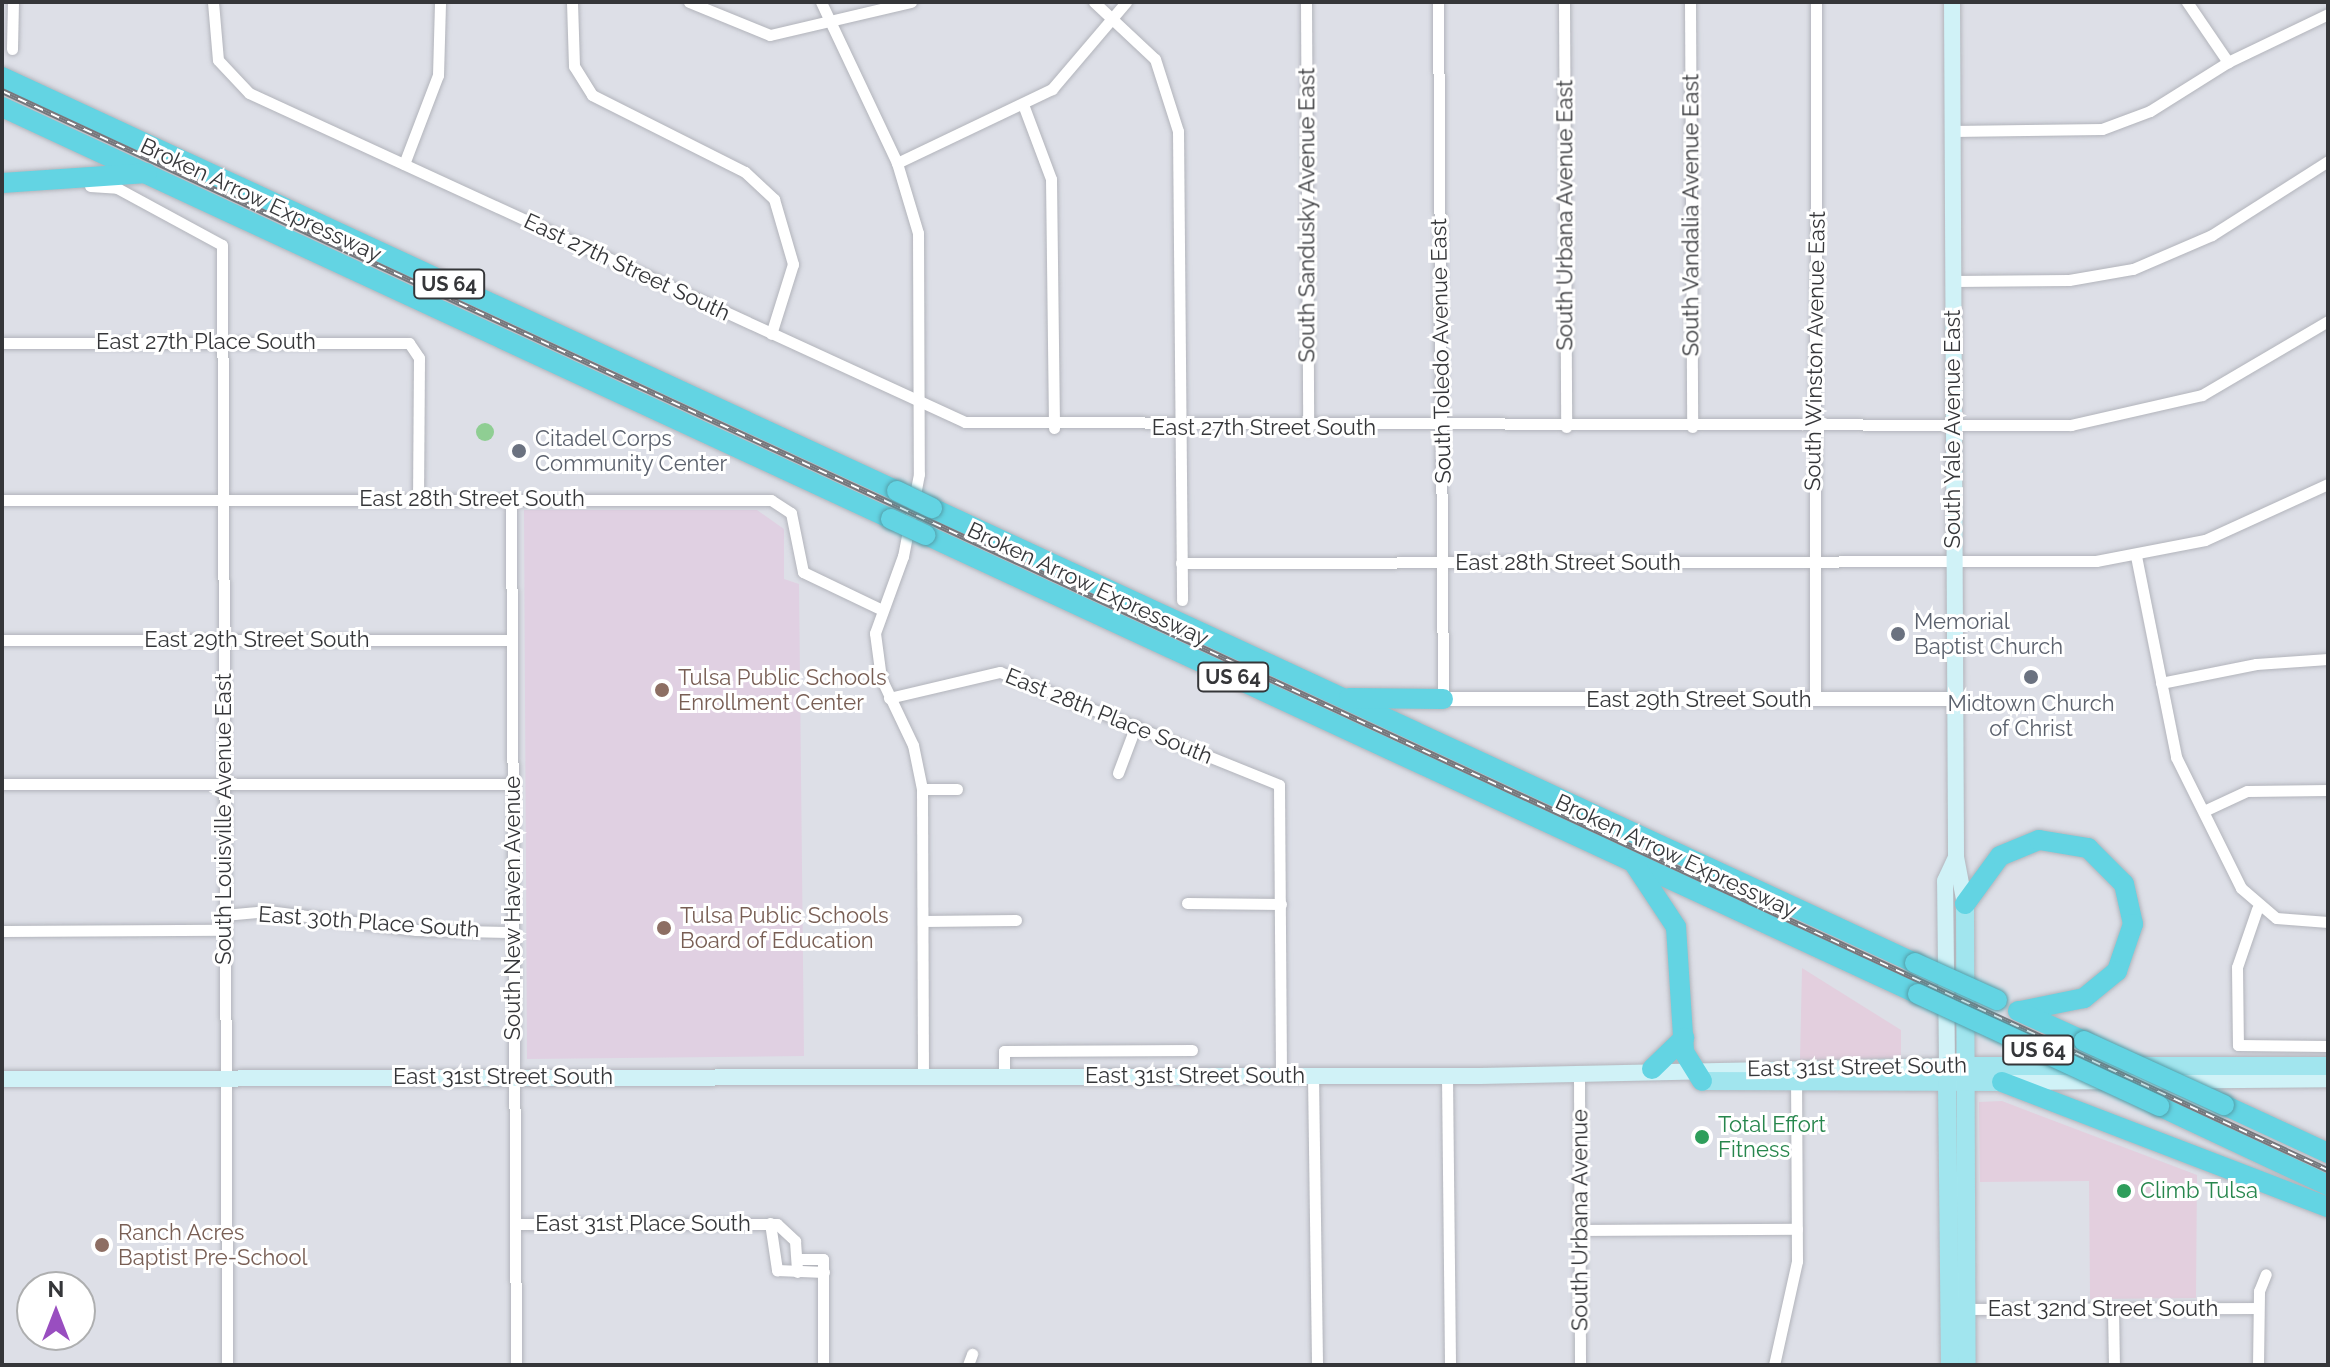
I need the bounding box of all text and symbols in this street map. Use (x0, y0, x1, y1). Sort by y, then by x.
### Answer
street label: South Sandusky Avenue East (1294, 67, 1320, 363)
street label: South Vandalia Avenue East (1678, 73, 1704, 357)
street label: South Urbana Avenue East (1552, 79, 1578, 351)
street label: Broken Arrow Expressway (136, 132, 386, 268)
street label: East 27th Street South (520, 208, 734, 326)
street label: South Winston Avenue East (1799, 210, 1831, 492)
street label: South Toledo Avenue East (1425, 217, 1457, 485)
road number: US 64 (413, 268, 485, 300)
street label: South Yale Avenue East (1940, 309, 1966, 549)
street label: East 27th Place South (96, 329, 316, 355)
street label: East 27th Street South (1152, 415, 1376, 441)
place label: Citadel Corps Community Center (535, 425, 728, 476)
marker: Citadel Corps Community Center (510, 442, 528, 460)
street label: East 28th Street South (359, 486, 585, 512)
street label: Broken Arrow Expressway (963, 516, 1213, 652)
street label: East 28th Street South (1455, 550, 1681, 576)
place label: Memorial Baptist Church (1914, 608, 2063, 660)
marker: Memorial Baptist Church (1889, 625, 1907, 643)
street label: East 29th Street South (144, 627, 370, 653)
road number: US 64 (1197, 661, 1269, 693)
street label: East 28th Place South (1002, 662, 1216, 770)
place label: Tulsa Public Schools Enrollment Center (678, 664, 887, 716)
marker: Midtown Church of Christ (2022, 668, 2040, 686)
street label: South Louisville Avenue East (211, 673, 237, 965)
marker: Tulsa Public Schools Enrollment Center (653, 681, 671, 699)
street label: East 29th Street South (1586, 687, 1812, 713)
place label: Midtown Church of Christ (1947, 690, 2115, 742)
street label: South New Haven Avenue (500, 775, 526, 1041)
street label: Broken Arrow Expressway (1551, 788, 1801, 924)
street label: East 30th Place South (257, 901, 481, 943)
place label: Tulsa Public Schools Board of Education (680, 902, 889, 954)
marker: Tulsa Public Schools Board of Education (655, 919, 673, 937)
road number: US 64 (2002, 1034, 2074, 1066)
street label: East 31st Street South (1747, 1052, 1967, 1082)
street label: East 31st Street South (1085, 1063, 1305, 1089)
street label: East 31st Street South (393, 1064, 613, 1090)
street label: South Urbana Avenue (1567, 1109, 1593, 1331)
place label: Total Effort Fitness (1718, 1111, 1827, 1162)
marker: Total Effort Fitness (1693, 1128, 1711, 1146)
place label: Climb Tulsa (2140, 1178, 2259, 1204)
marker: Climb Tulsa (2115, 1182, 2133, 1200)
street label: East 31st Place South (535, 1211, 751, 1237)
place label: Ranch Acres Baptist Pre-School (118, 1219, 307, 1270)
marker: Ranch Acres Baptist Pre-School (93, 1236, 111, 1254)
north arrow (16, 1271, 96, 1351)
text: N (48, 1276, 64, 1302)
street label: East 32nd Street South (1988, 1296, 2218, 1322)

